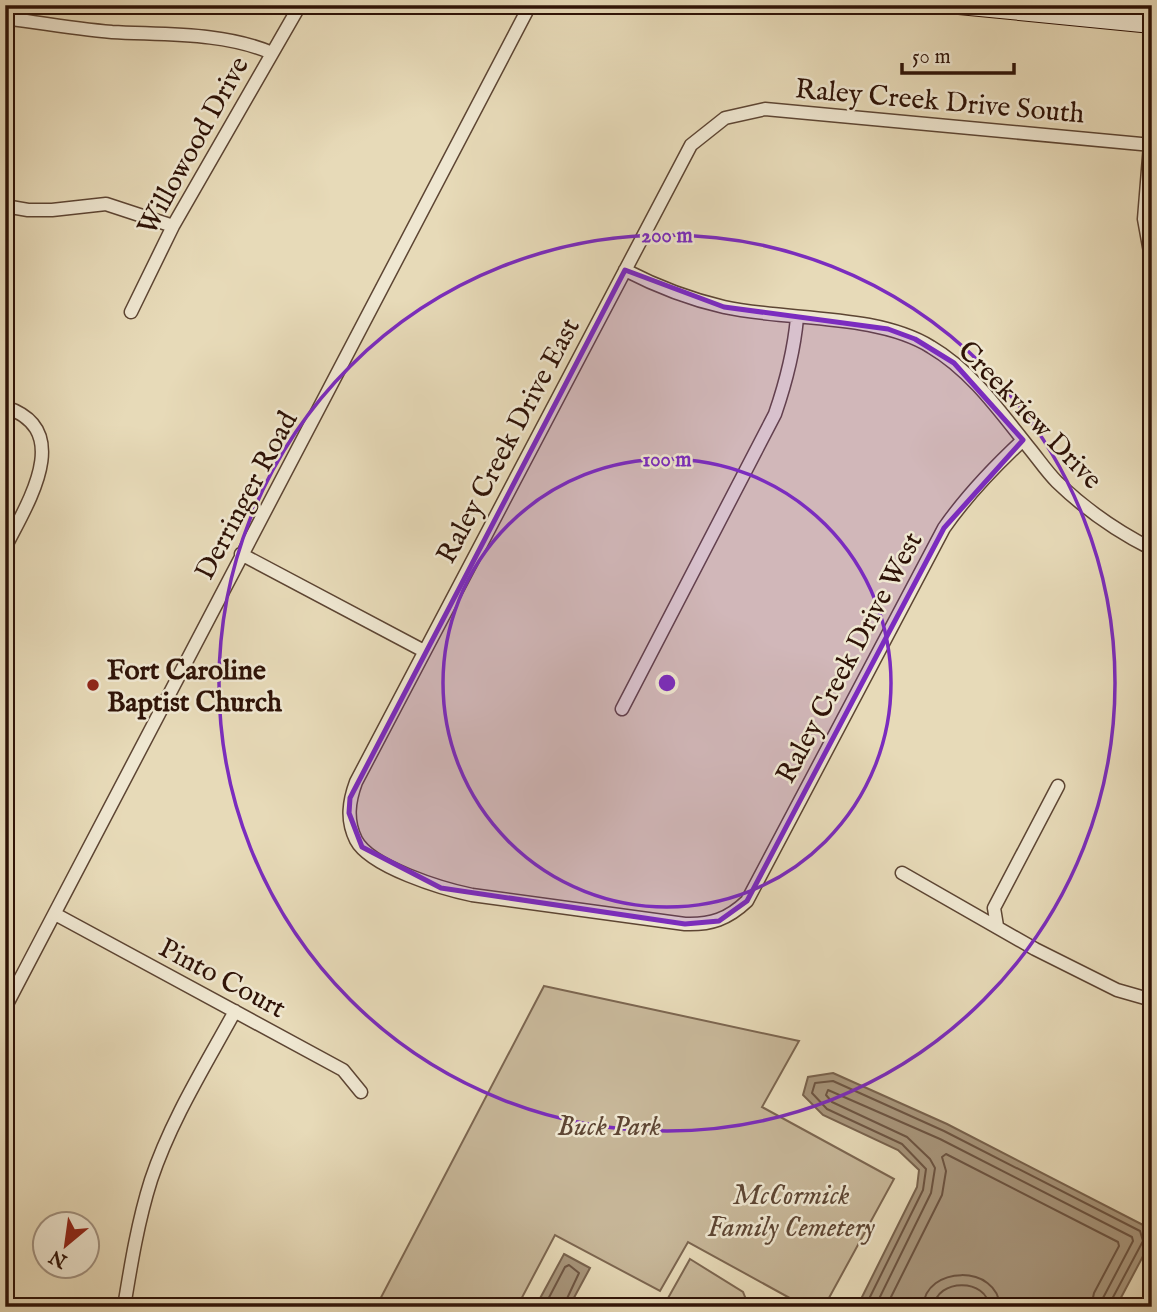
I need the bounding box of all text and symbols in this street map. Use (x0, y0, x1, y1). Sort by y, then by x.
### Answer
scale bar (902, 32, 1014, 76)
text: 50 m (912, 44, 951, 71)
street label: Willowood Drive (131, 51, 258, 242)
street label: Raley Creek Drive South (794, 72, 1086, 133)
text: 200 m (641, 223, 693, 250)
street label: Raley Creek Drive East (430, 312, 589, 570)
street label: Creekview Drive (950, 334, 1109, 497)
street label: Derringer Road (188, 406, 306, 587)
text: 100 m (642, 447, 692, 474)
street label: Raley Creek Drive West (769, 526, 931, 790)
place label: Fort Caroline Baptist Church (107, 654, 283, 721)
centre of rings (655, 671, 679, 695)
marker: Fort Caroline Baptist Church (85, 677, 101, 693)
street label: Pinto Court (152, 931, 292, 1027)
park label: Buck Park (557, 1110, 661, 1145)
park label: McCormick Family Cemetery (707, 1179, 875, 1246)
north arrow (32, 1210, 102, 1280)
text: N (45, 1243, 73, 1273)

